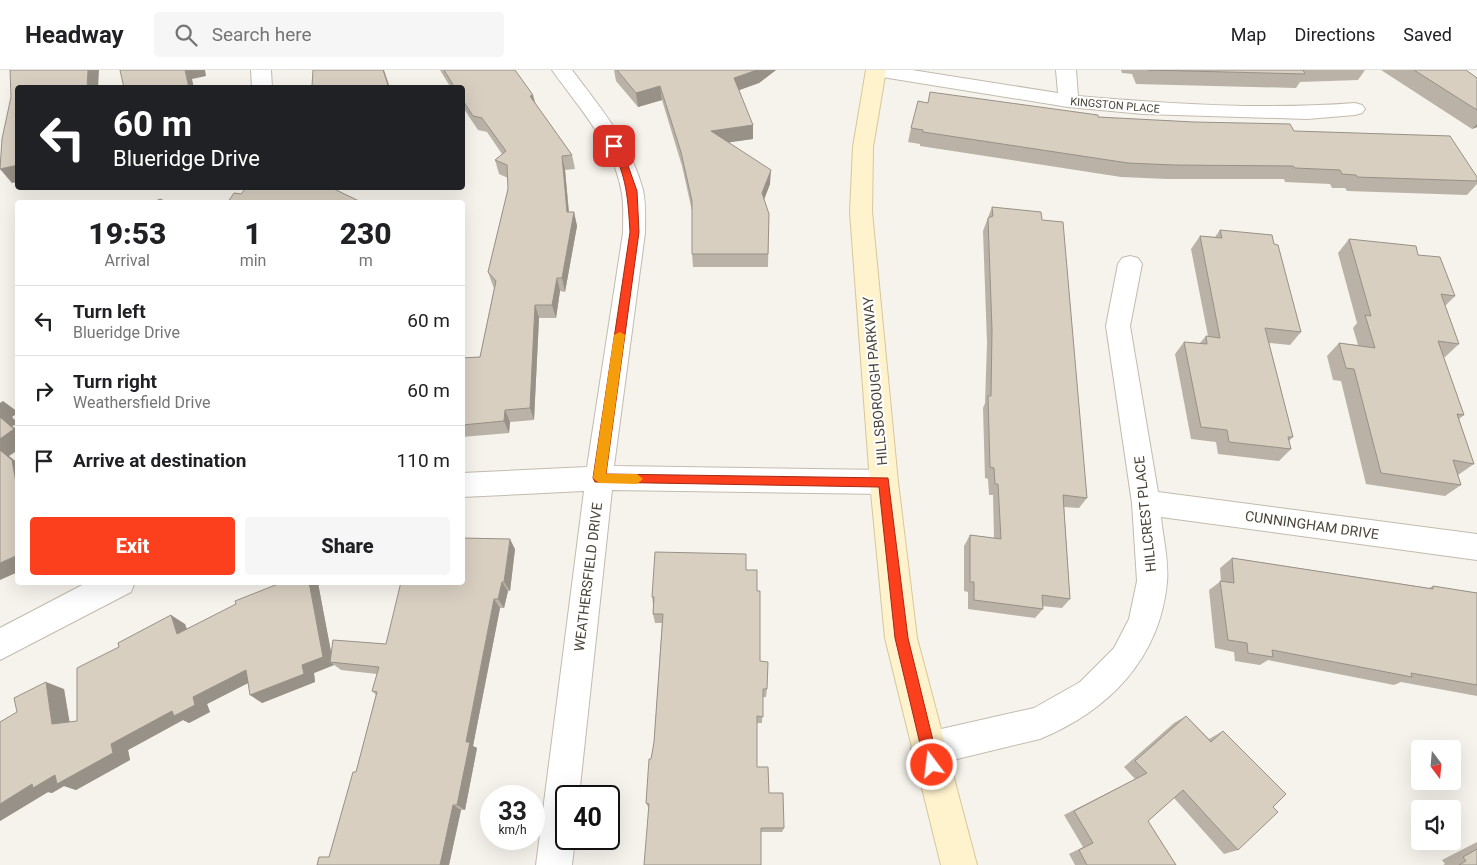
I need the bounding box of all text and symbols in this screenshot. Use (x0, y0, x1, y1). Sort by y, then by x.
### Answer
search box (154, 12, 504, 57)
text: Headway (25, 21, 124, 49)
icon: search (172, 21, 200, 49)
text: Search here (212, 23, 312, 46)
text: Map (1231, 24, 1266, 45)
text: Directions (1294, 24, 1375, 45)
text: Saved (1403, 24, 1452, 45)
street label: KINGSTON PLACE (1070, 95, 1160, 116)
text: 60 m (113, 104, 192, 145)
icon: left (30, 105, 95, 170)
pin (593, 125, 635, 167)
icon: arrive (600, 132, 628, 160)
text: Blueridge Drive (113, 146, 260, 171)
text: 19:53 (88, 216, 166, 251)
text: 1 (244, 216, 262, 251)
text: 230 (340, 216, 392, 251)
text: Arrival (105, 251, 150, 270)
text: min (240, 251, 266, 270)
text: m (359, 251, 373, 270)
street label: HILLSBOROUGH PARKWAY (860, 295, 890, 466)
text: Turn left (73, 300, 146, 323)
icon: left (30, 307, 58, 335)
text: 60 m (407, 309, 450, 332)
text: Blueridge Drive (73, 323, 180, 342)
text: Turn right (73, 370, 157, 393)
icon: right (30, 377, 58, 405)
text: 60 m (407, 379, 450, 402)
text: Weathersfield Drive (73, 393, 211, 412)
icon: arrive (30, 447, 58, 475)
text: Arrive at destination (73, 449, 246, 472)
text: 110 m (397, 449, 450, 472)
street label: HILLCREST PLACE (1131, 455, 1159, 573)
street label: WEATHERSFIELD DRIVE (571, 502, 605, 652)
street label: CUNNINGHAM DRIVE (1244, 508, 1380, 542)
button: Exit (30, 517, 235, 575)
button: Share (245, 517, 450, 575)
position arrow (905, 738, 957, 790)
north arrow (1411, 740, 1461, 790)
map controls (1411, 740, 1461, 850)
speed limit sign: 40 (555, 785, 620, 850)
text: 33 (498, 797, 527, 826)
button: sound (1411, 800, 1461, 850)
text: km/h (498, 823, 527, 837)

